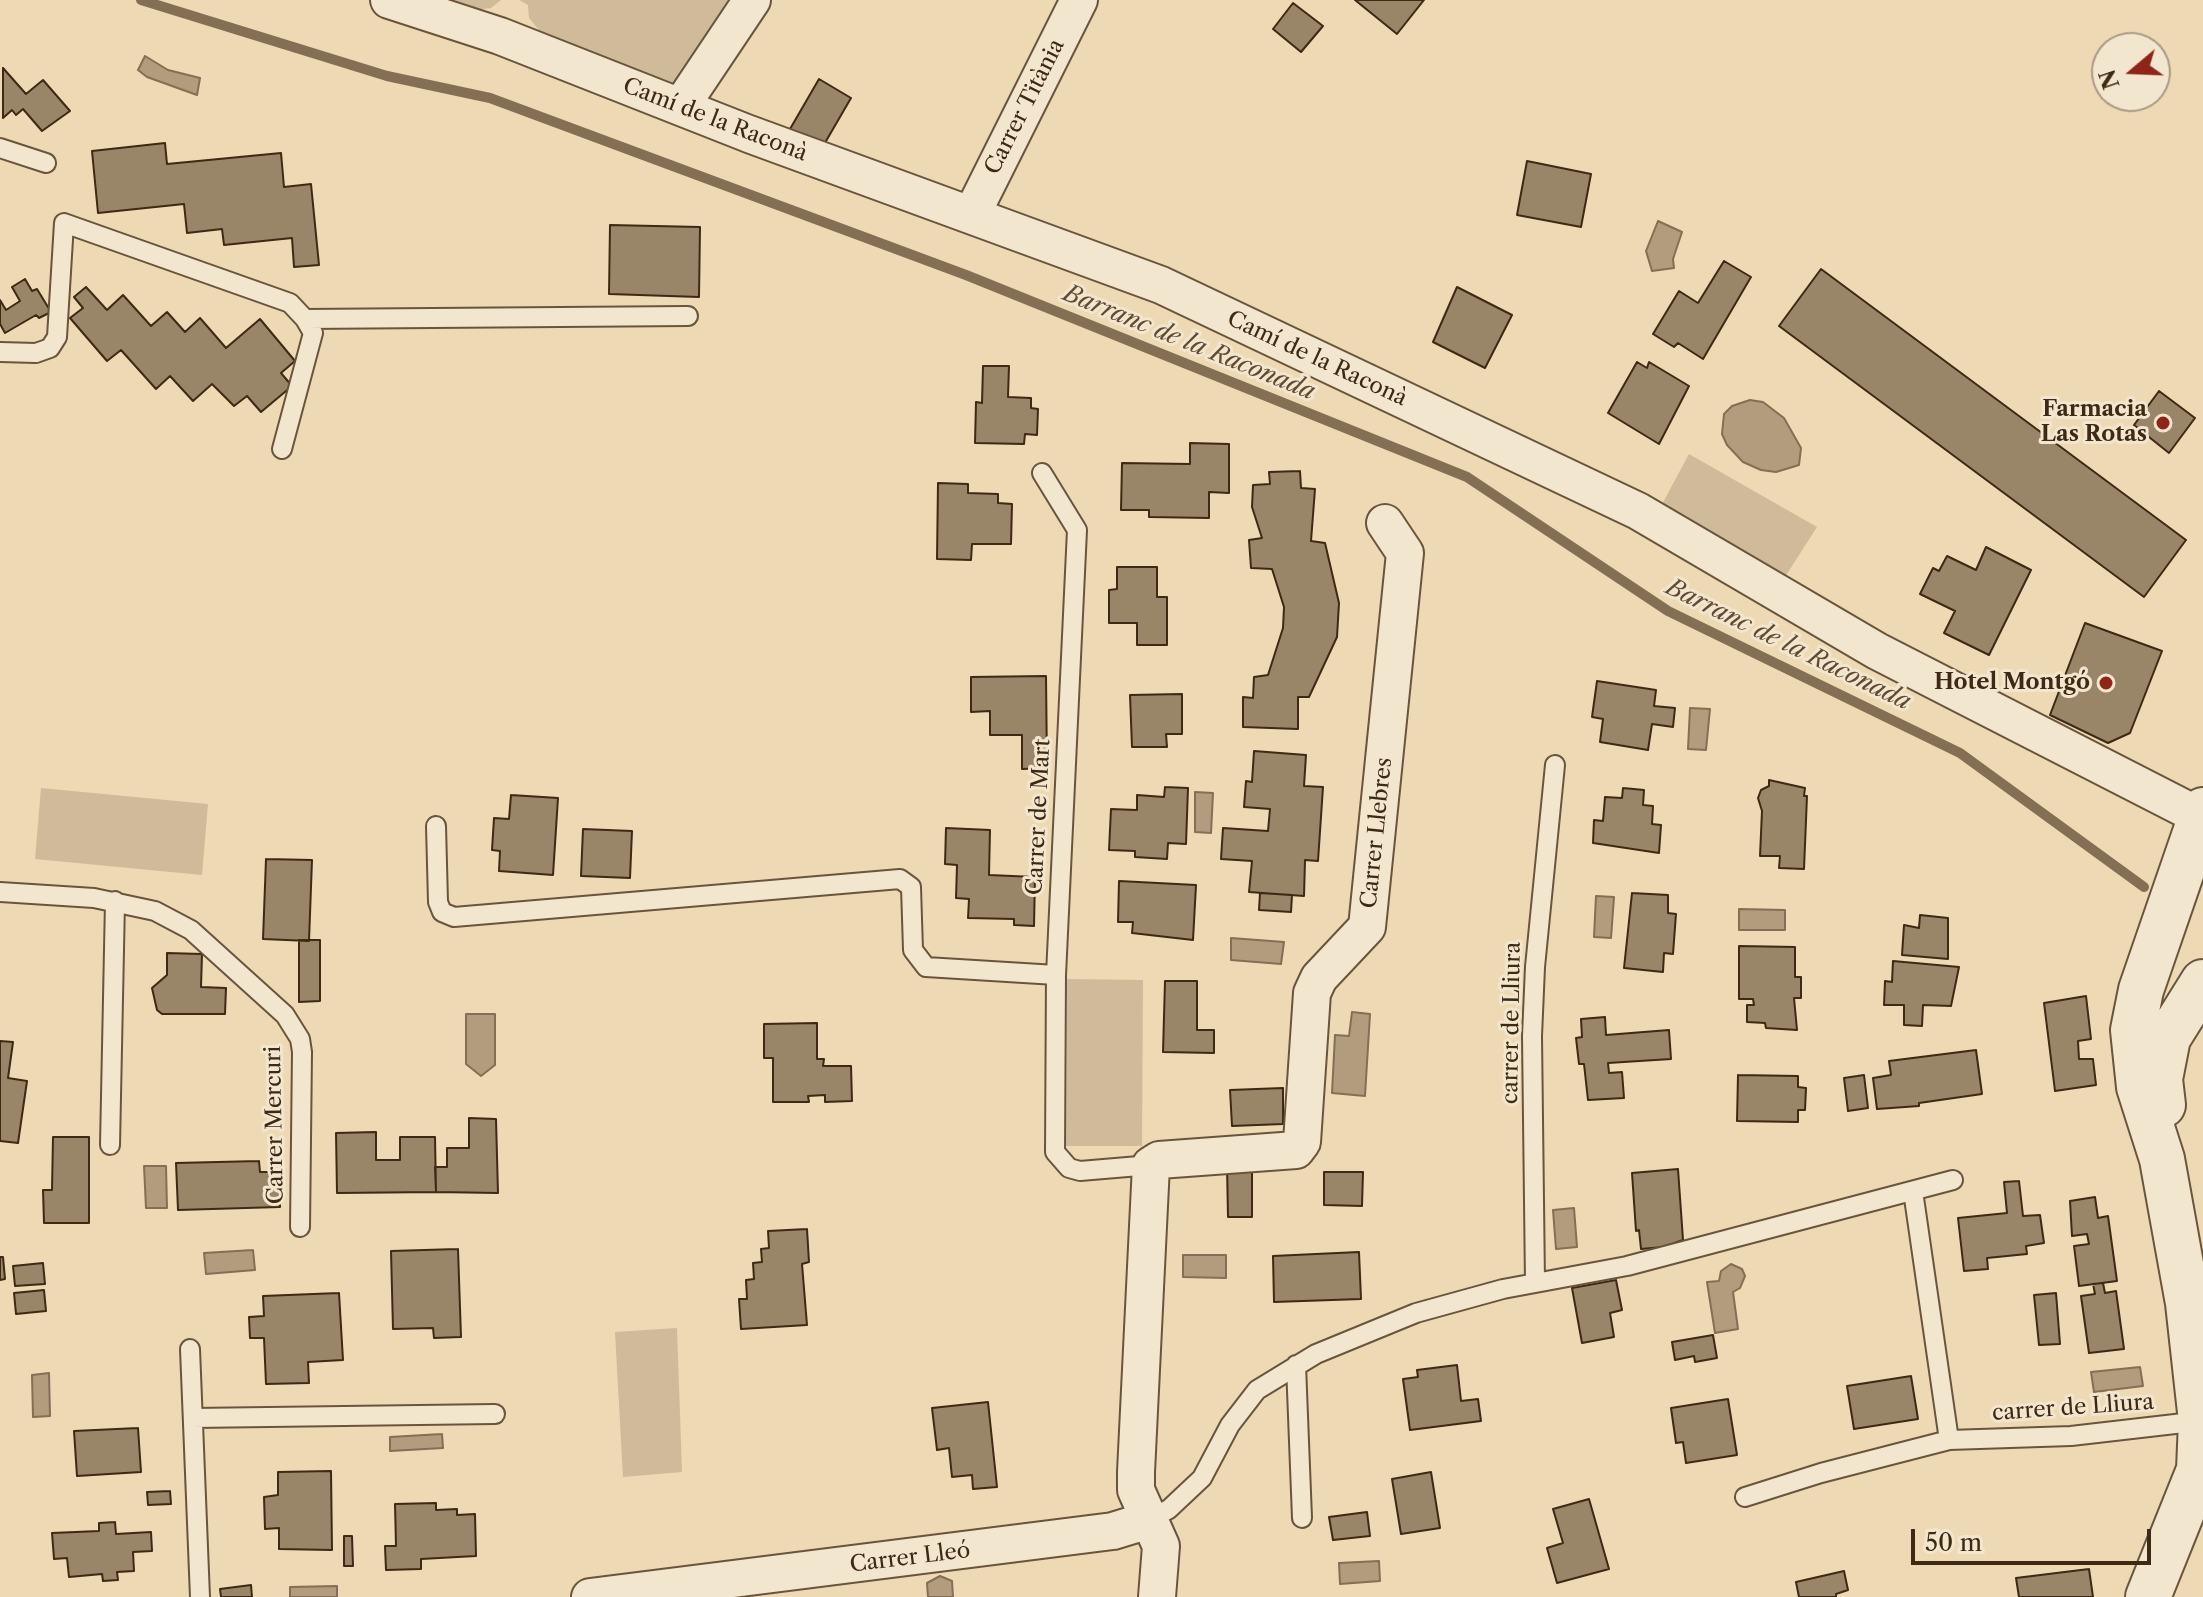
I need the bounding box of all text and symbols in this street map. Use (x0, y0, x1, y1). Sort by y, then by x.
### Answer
north arrow (2091, 32, 2171, 112)
street label: Carrer Titània (980, 35, 1070, 179)
text: N (2094, 66, 2126, 93)
street label: Camí de la Raconà (619, 73, 811, 167)
water label: Barranc de la Raconada (1059, 279, 1319, 407)
street label: Camí de la Raconà (1223, 306, 1411, 412)
place label: Farmacia Las Rotas (2041, 397, 2147, 448)
marker: Farmacia Las Rotas (2154, 414, 2172, 432)
water label: Barranc de la Raconada (1661, 573, 1915, 717)
place label: Hotel Montgó (1934, 670, 2090, 696)
marker: Hotel Montgó (2097, 674, 2115, 692)
street label: Carrer de Mart (1022, 738, 1056, 896)
street label: Carrer Llebres (1356, 756, 1398, 910)
street label: carrer de Lliura (1497, 942, 1527, 1104)
street label: Carrer Mercuri (260, 1046, 290, 1204)
street label: carrer de Lliura (1991, 1389, 2155, 1427)
scale bar (1915, 1513, 2155, 1563)
text: 50 m (1925, 1528, 1982, 1557)
street label: Carrer Lleó (848, 1538, 972, 1578)

